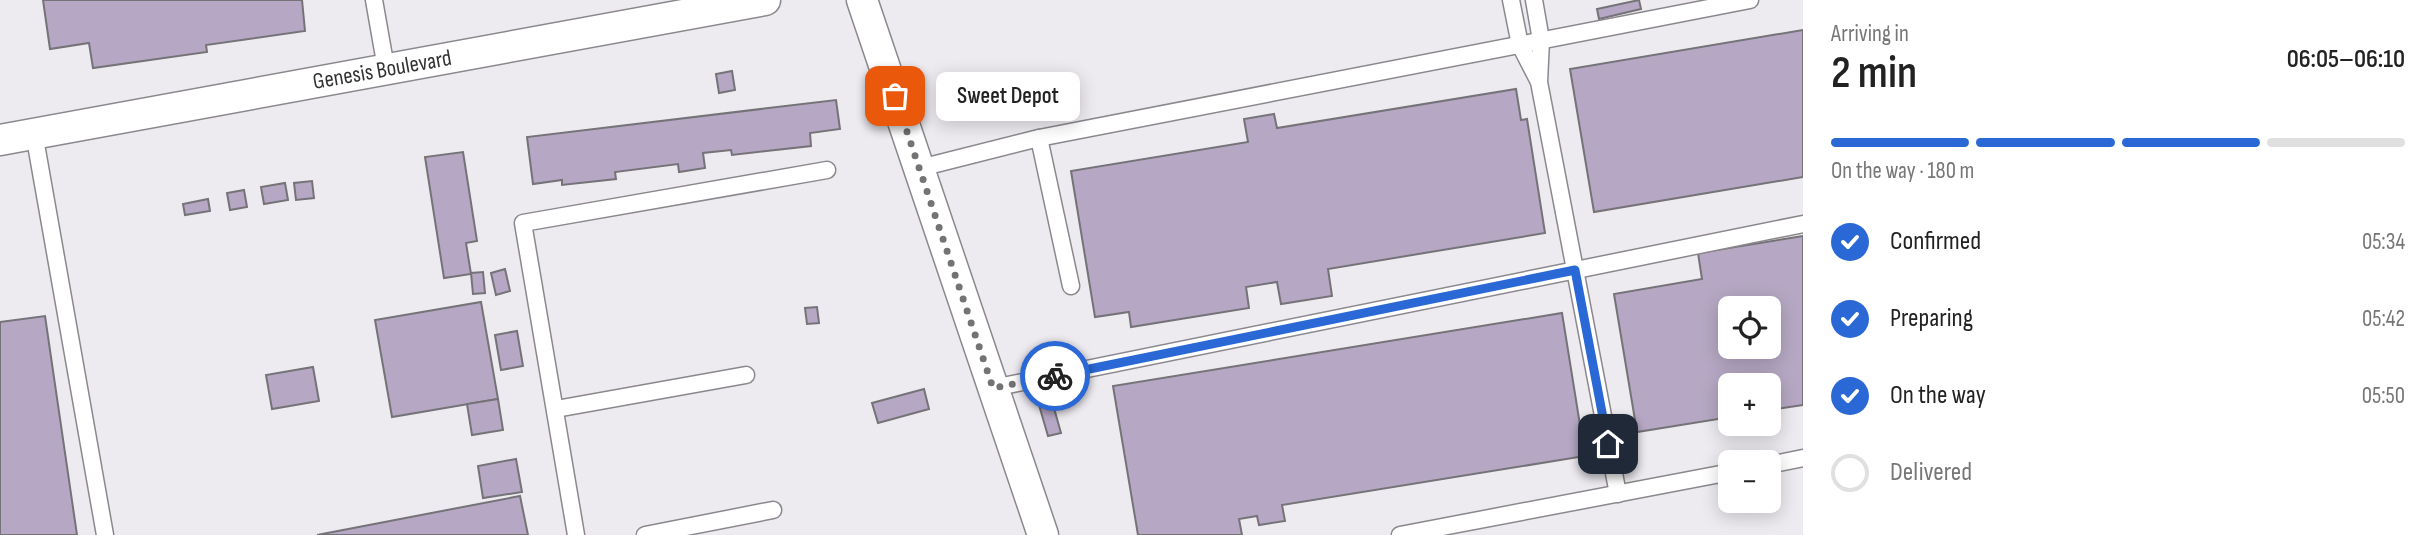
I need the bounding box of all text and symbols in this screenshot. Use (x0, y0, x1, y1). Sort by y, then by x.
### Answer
text: Arriving in (1831, 20, 1909, 48)
street label: Genesis Boulevard (311, 44, 454, 96)
text: 06:05–06:10 (2287, 44, 2405, 75)
text: 2 min (1831, 46, 1917, 101)
pin (865, 66, 925, 126)
callout: Sweet Depot (937, 72, 1080, 120)
icon: bag (876, 77, 914, 115)
text: Sweet Depot (957, 82, 1059, 110)
text: On the way · 180 m (1831, 157, 1974, 185)
icon: check (1831, 223, 1869, 261)
text: Confirmed (1890, 226, 1981, 257)
text: 05:34 (2362, 228, 2405, 256)
map controls (1718, 296, 1781, 513)
button: locate (1718, 296, 1781, 359)
icon: check (1831, 300, 1869, 338)
text: Preparing (1890, 303, 1973, 334)
text: 05:42 (2362, 305, 2405, 333)
courier (1020, 341, 1090, 411)
icon: bike (1036, 357, 1074, 395)
button: + (1718, 373, 1781, 436)
icon: check (1831, 377, 1869, 415)
text: On the way (1890, 380, 1986, 411)
text: 05:50 (2362, 382, 2405, 410)
pin (1578, 414, 1638, 474)
icon: home (1589, 425, 1627, 463)
button: − (1718, 450, 1781, 513)
text: Delivered (1890, 457, 1972, 488)

